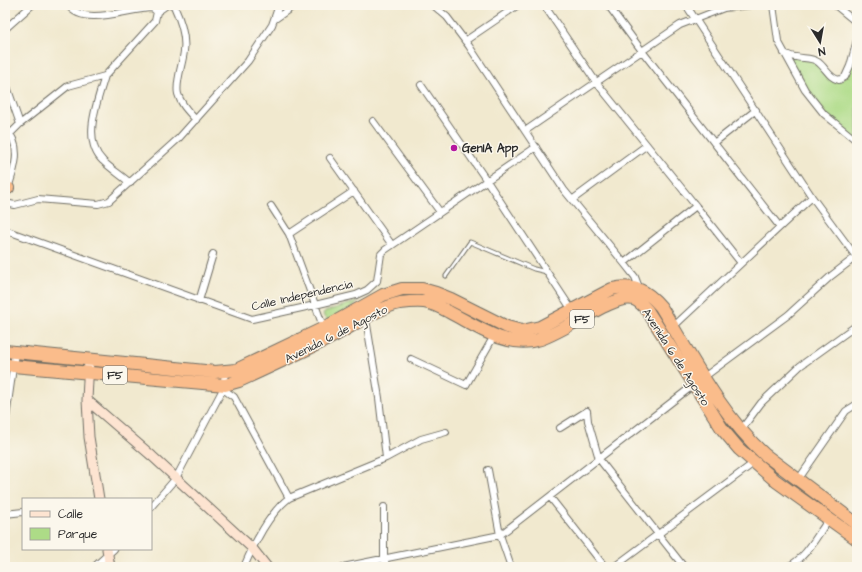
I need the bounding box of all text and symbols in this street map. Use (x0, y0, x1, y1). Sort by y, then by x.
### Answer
north arrow (800, 22, 840, 62)
text: N (817, 43, 827, 59)
place label: GenIA App (462, 140, 518, 158)
marker: GenIA App (449, 143, 459, 153)
street label: Calle Independencia (250, 276, 354, 315)
street label: Avenida 6 de Agosto (282, 301, 391, 369)
street label: Avenida 6 de Agosto (637, 305, 714, 410)
road number: F5 (570, 310, 594, 328)
road number: F5 (103, 366, 127, 384)
legend (22, 498, 152, 550)
text: Calle (58, 506, 83, 523)
text: Parque (58, 526, 98, 543)

